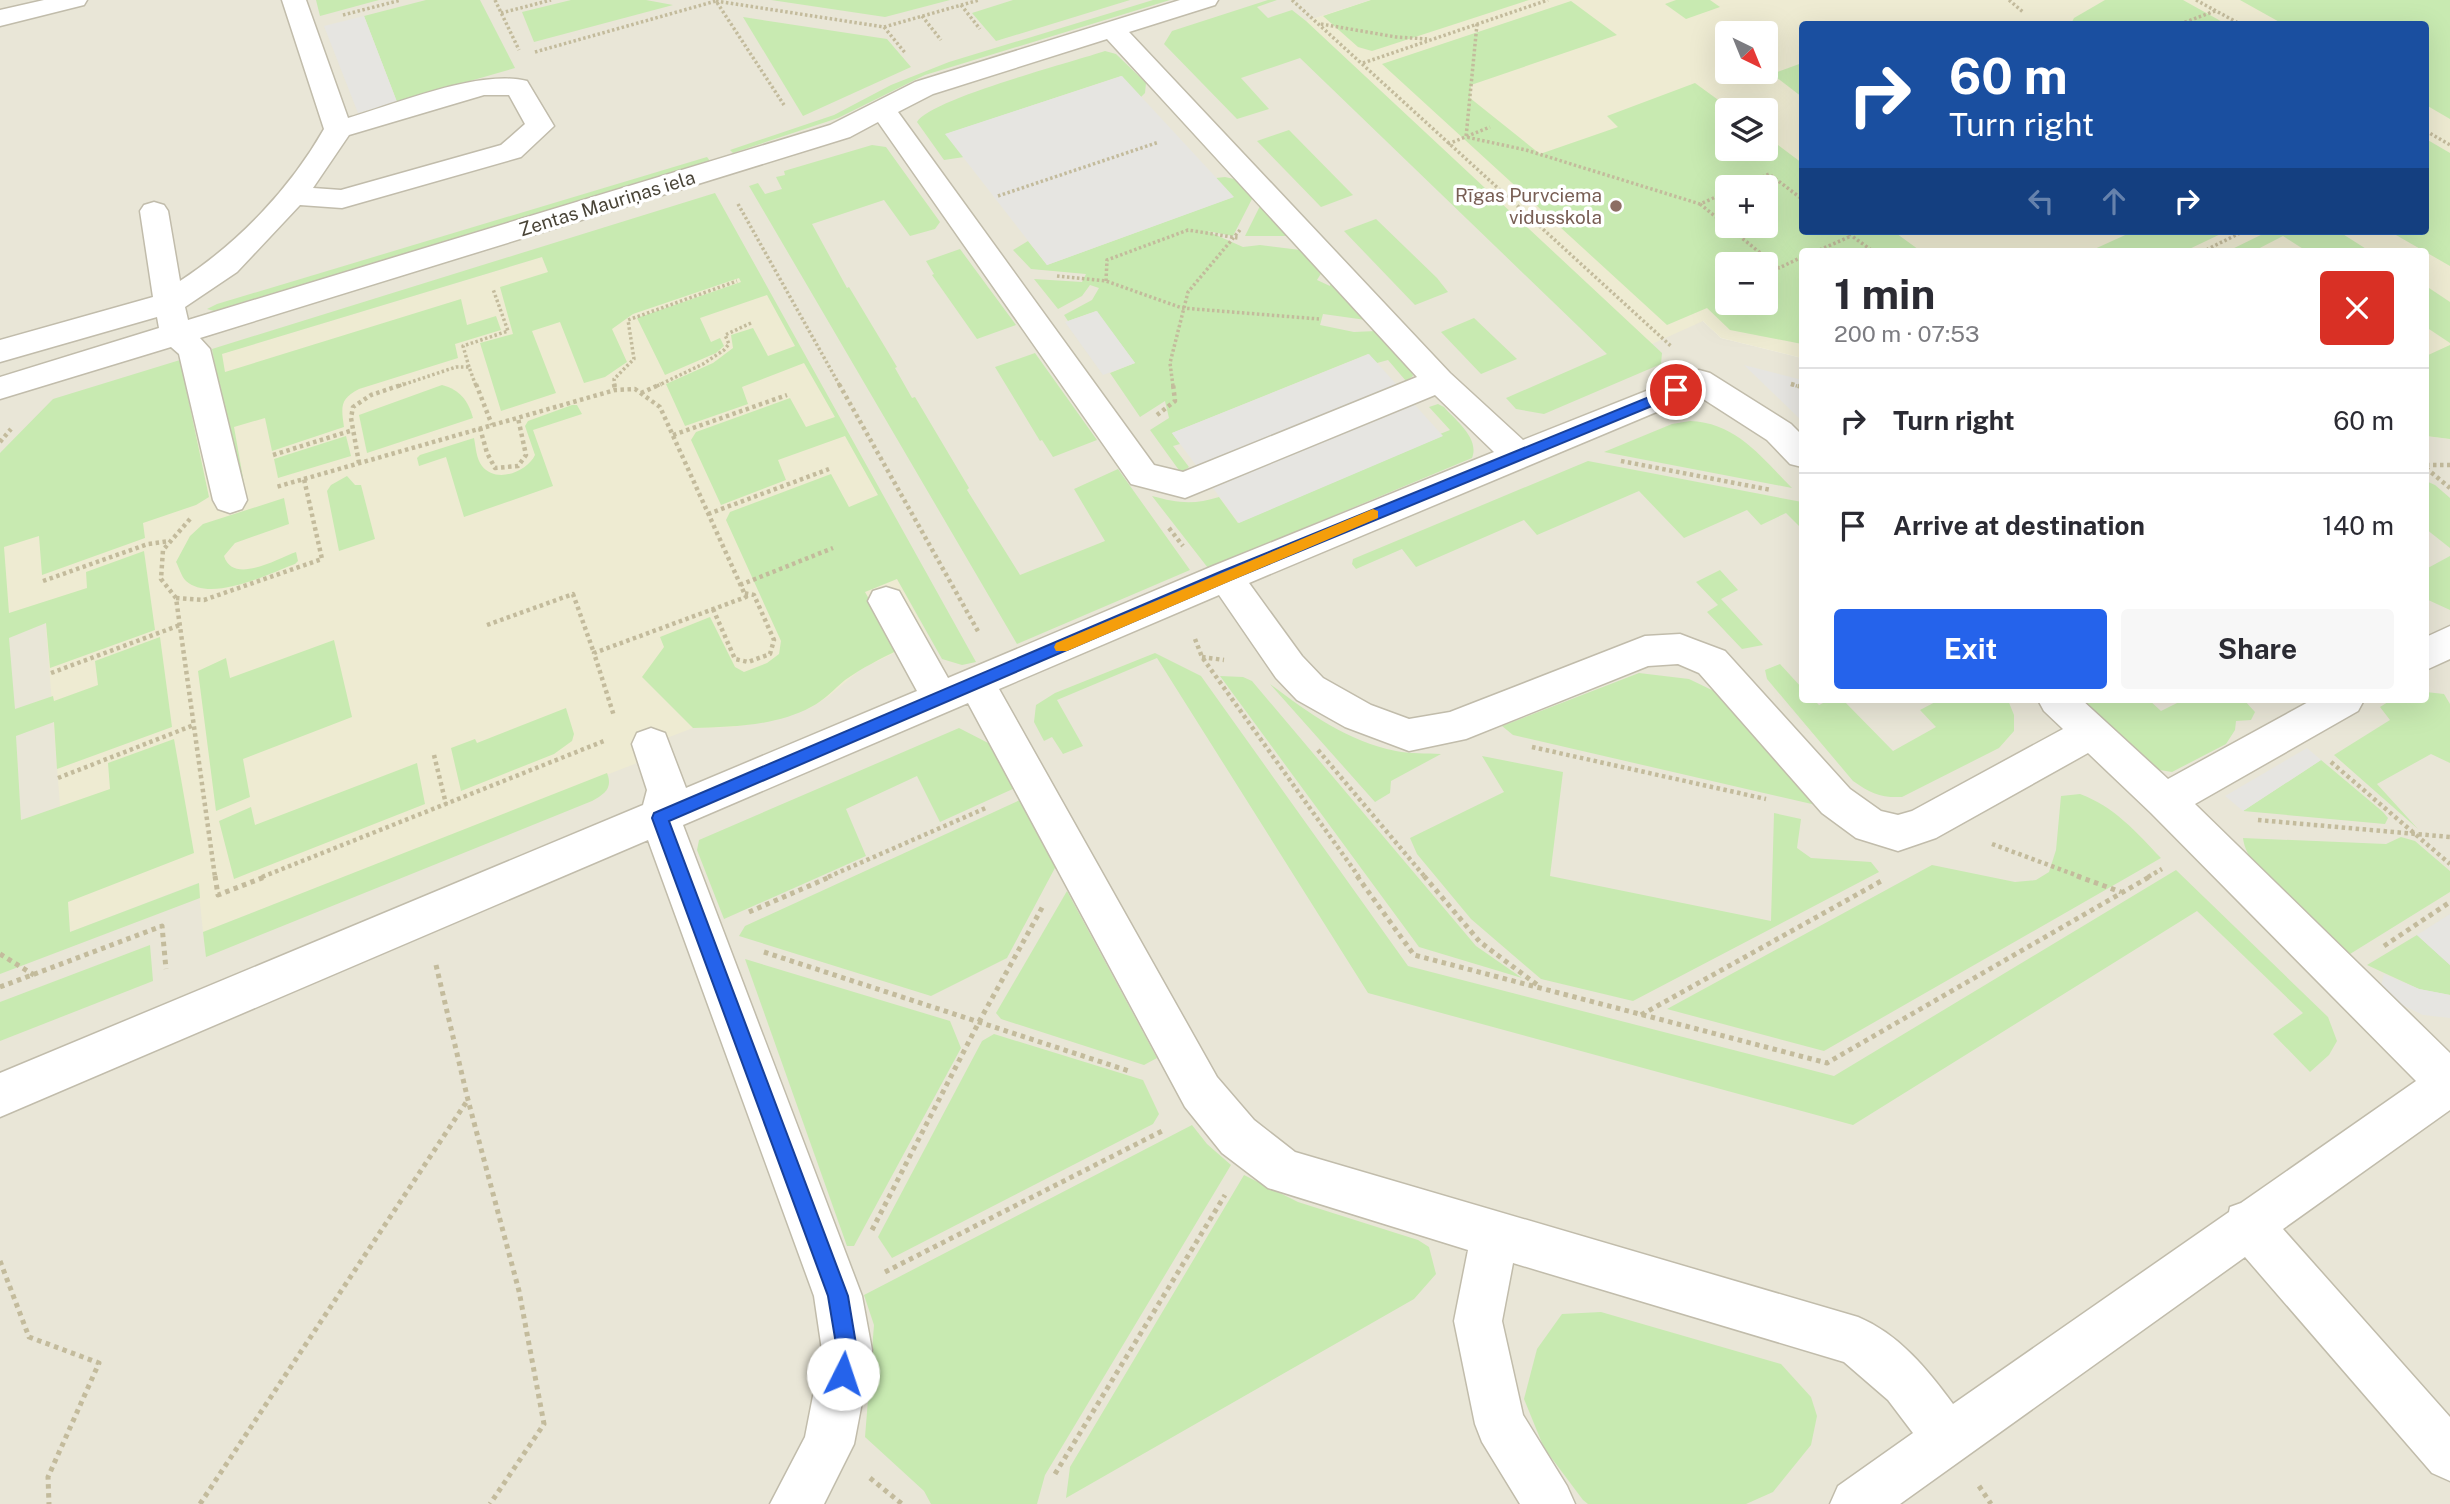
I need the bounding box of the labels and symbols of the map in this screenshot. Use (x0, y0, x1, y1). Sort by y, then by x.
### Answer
north arrow (1715, 21, 1778, 84)
street label: Zentas Mauriņas iela (516, 166, 698, 240)
place label: Rīgas Purvciema vidusskola (1455, 184, 1602, 228)
marker: Rīgas Purvciema vidusskola (1608, 198, 1624, 214)
pin (1646, 360, 1706, 420)
position arrow (806, 1337, 880, 1411)

